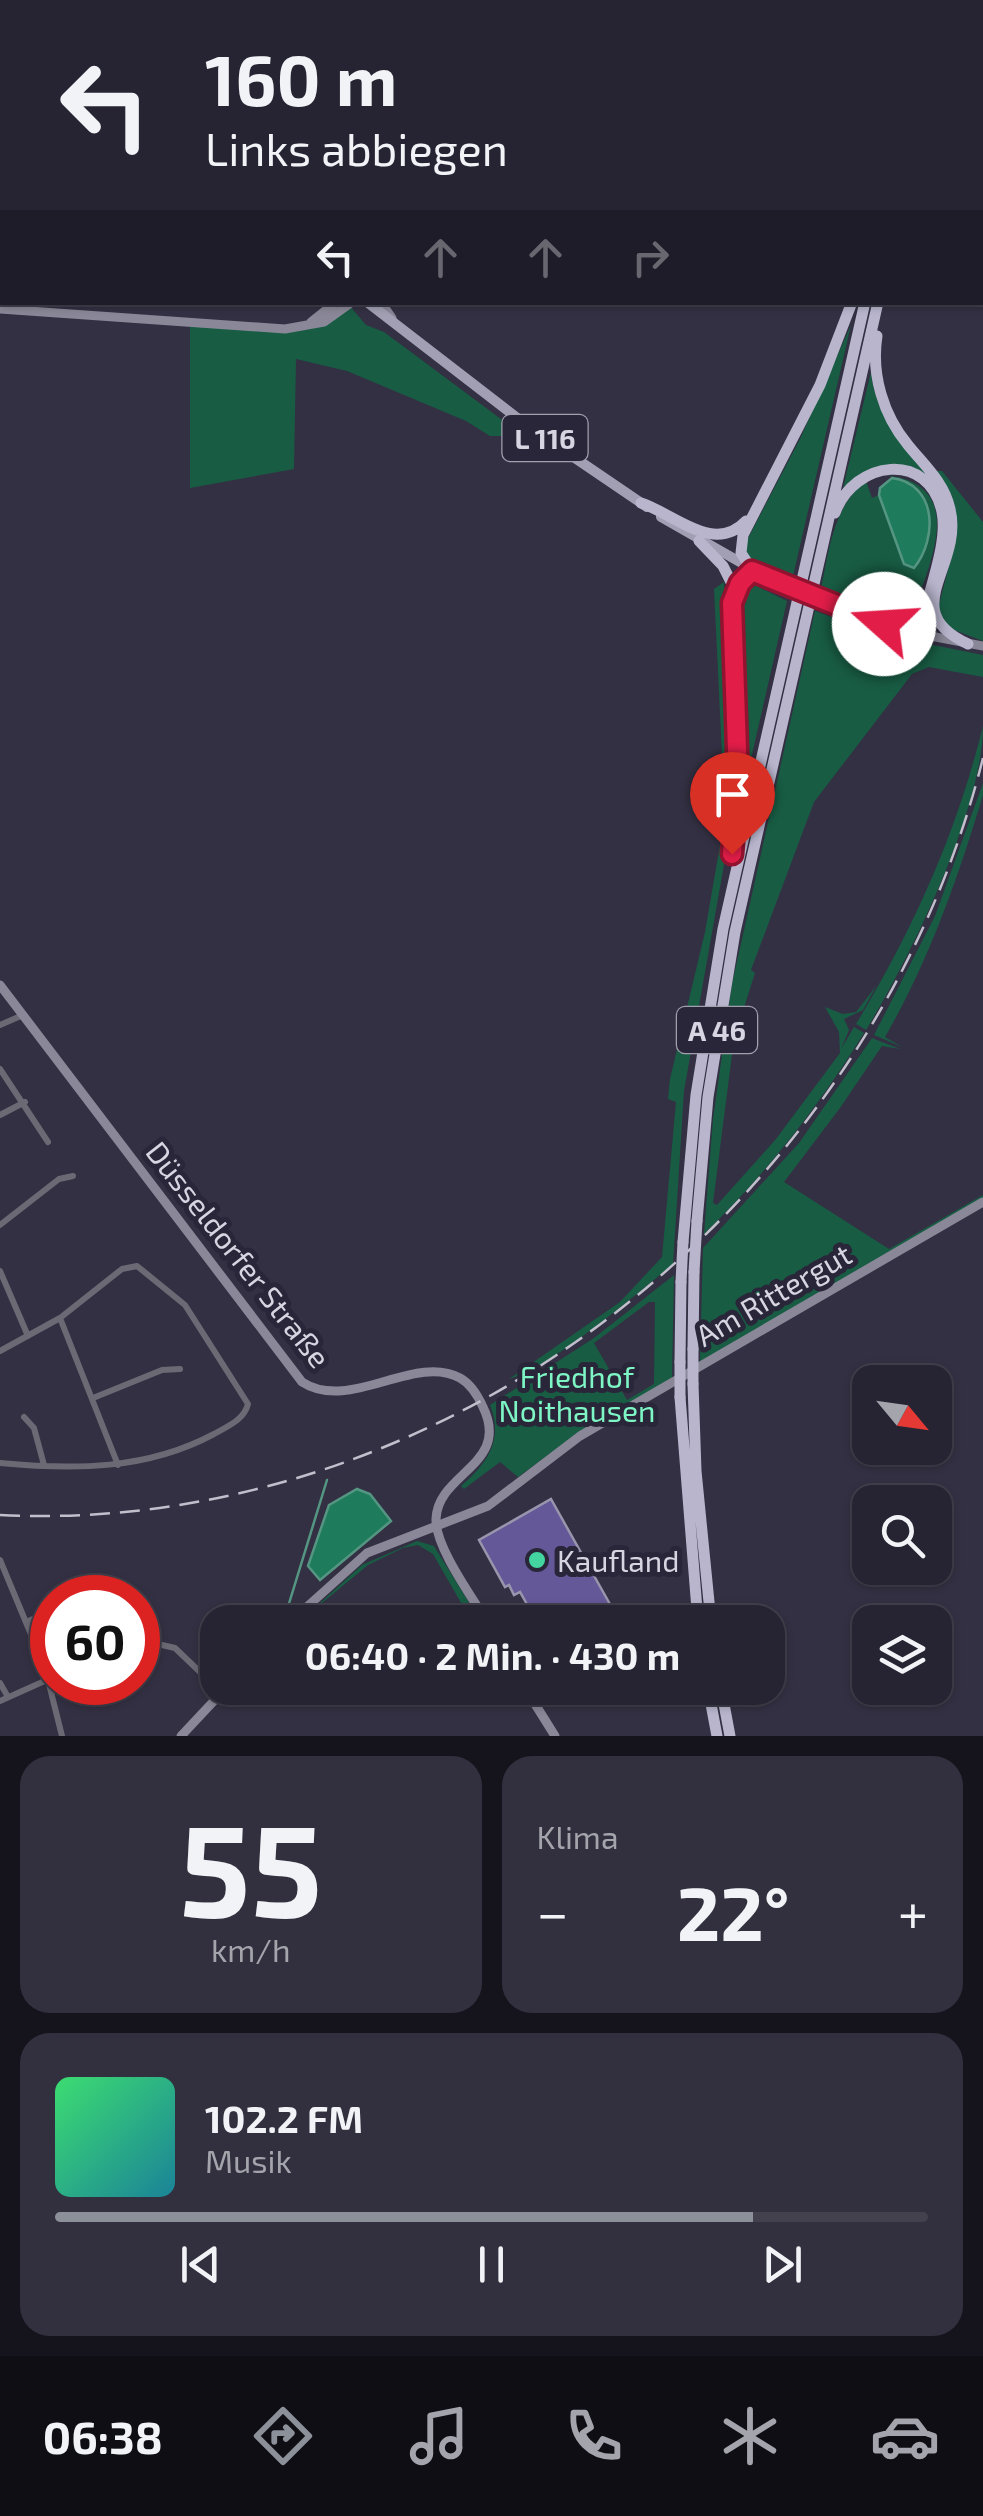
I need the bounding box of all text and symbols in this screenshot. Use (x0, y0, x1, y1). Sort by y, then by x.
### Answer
text: 160 m (205, 36, 398, 120)
icon: left (40, 40, 170, 170)
text: Links abbiegen (205, 121, 508, 175)
icon: left (308, 230, 363, 285)
icon: ahead (413, 230, 468, 285)
icon: ahead (518, 230, 573, 285)
icon: right (623, 230, 678, 285)
road number: L 116 (502, 415, 588, 461)
position arrow (832, 572, 936, 676)
pin (690, 752, 775, 855)
icon: arrive (705, 767, 760, 822)
road number: A 46 (677, 1007, 757, 1053)
street label: Düsseldorfer Straße (140, 1134, 338, 1374)
street label: Am Rittergut (689, 1235, 857, 1353)
park label: Friedhof Noithausen (499, 1358, 655, 1428)
north arrow (852, 1365, 952, 1465)
map controls (852, 1365, 952, 1705)
button: search (852, 1485, 952, 1585)
place label: Kaufland (557, 1542, 679, 1578)
marker: Kaufland (526, 1549, 548, 1571)
speed limit sign: 60 (30, 1575, 160, 1705)
button: layers (852, 1605, 952, 1705)
text: 06:40 · 2 Min. · 430 m (305, 1632, 680, 1678)
text: 55 (179, 1787, 323, 1943)
text: Klima (537, 1817, 618, 1855)
text: 22° (677, 1866, 790, 1956)
text: − (537, 1878, 569, 1944)
text: + (898, 1878, 928, 1944)
text: km/h (211, 1930, 290, 1968)
text: 102.2 FM (205, 2095, 363, 2141)
text: Musik (205, 2141, 292, 2179)
icon: previous (173, 2237, 228, 2292)
icon: pause (464, 2237, 519, 2292)
icon: next (755, 2237, 810, 2292)
icon: directions (248, 2401, 318, 2471)
icon: music (404, 2401, 474, 2471)
icon: phone (559, 2401, 629, 2471)
icon: climate (715, 2401, 785, 2471)
icon: car (870, 2401, 940, 2471)
text: 06:38 (43, 2409, 163, 2463)

